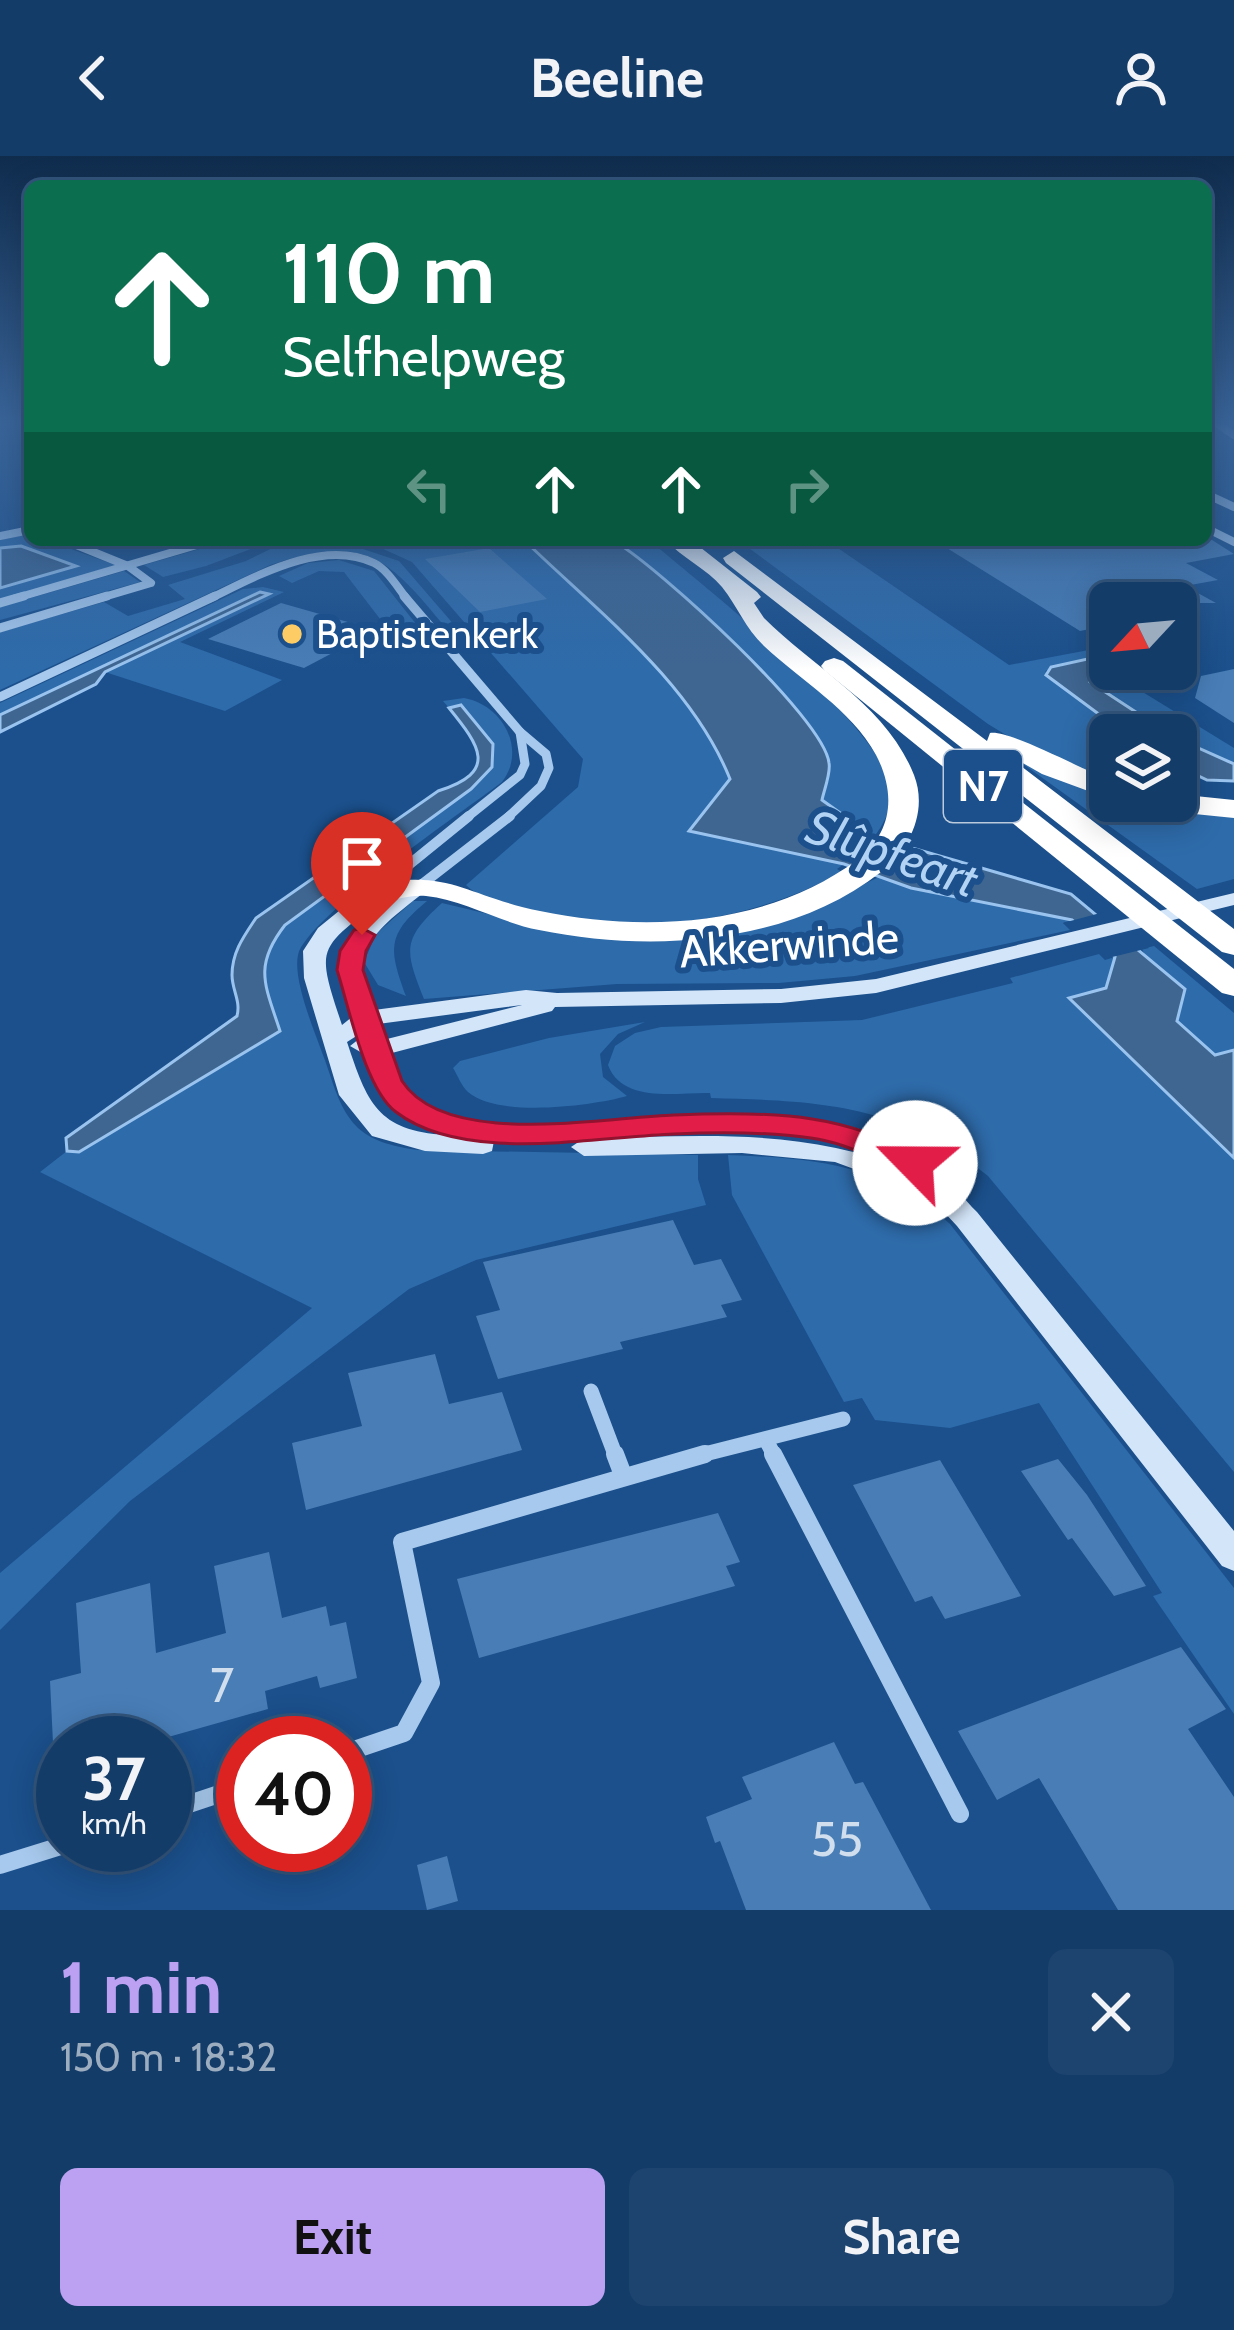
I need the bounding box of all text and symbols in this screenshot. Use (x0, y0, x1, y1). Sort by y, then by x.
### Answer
icon: back (60, 45, 126, 111)
text: Beeline (530, 45, 704, 111)
icon: person (1108, 45, 1174, 111)
text: 110 m (282, 222, 495, 324)
icon: ahead (84, 228, 240, 384)
text: Selfhelpweg (282, 324, 565, 390)
icon: left (396, 456, 462, 522)
icon: ahead (522, 456, 588, 522)
icon: ahead (648, 456, 714, 522)
icon: right (774, 456, 840, 522)
north arrow (1089, 582, 1197, 690)
map controls (1089, 582, 1197, 822)
place label: Baptistenkerk (316, 610, 539, 658)
marker: Baptistenkerk (279, 621, 305, 647)
button: layers (1089, 714, 1197, 822)
road number: N7 (944, 750, 1022, 822)
water label: Slûpfeart (799, 797, 986, 910)
pin (311, 812, 413, 935)
icon: arrive (329, 830, 395, 896)
street label: Akkerwinde (678, 909, 900, 979)
position arrow (852, 1100, 978, 1226)
house number: 7 (210, 1656, 234, 1714)
speed limit sign: 40 (216, 1716, 372, 1872)
text: 37 (83, 1742, 145, 1815)
text: km/h (81, 1805, 147, 1842)
house number: 55 (811, 1810, 863, 1868)
text: 1 min (60, 1944, 222, 2031)
button: close (1048, 1949, 1174, 2075)
text: 150 m · 18:32 (60, 2033, 277, 2081)
button: Exit (60, 2168, 605, 2306)
button: Share (629, 2168, 1174, 2306)

